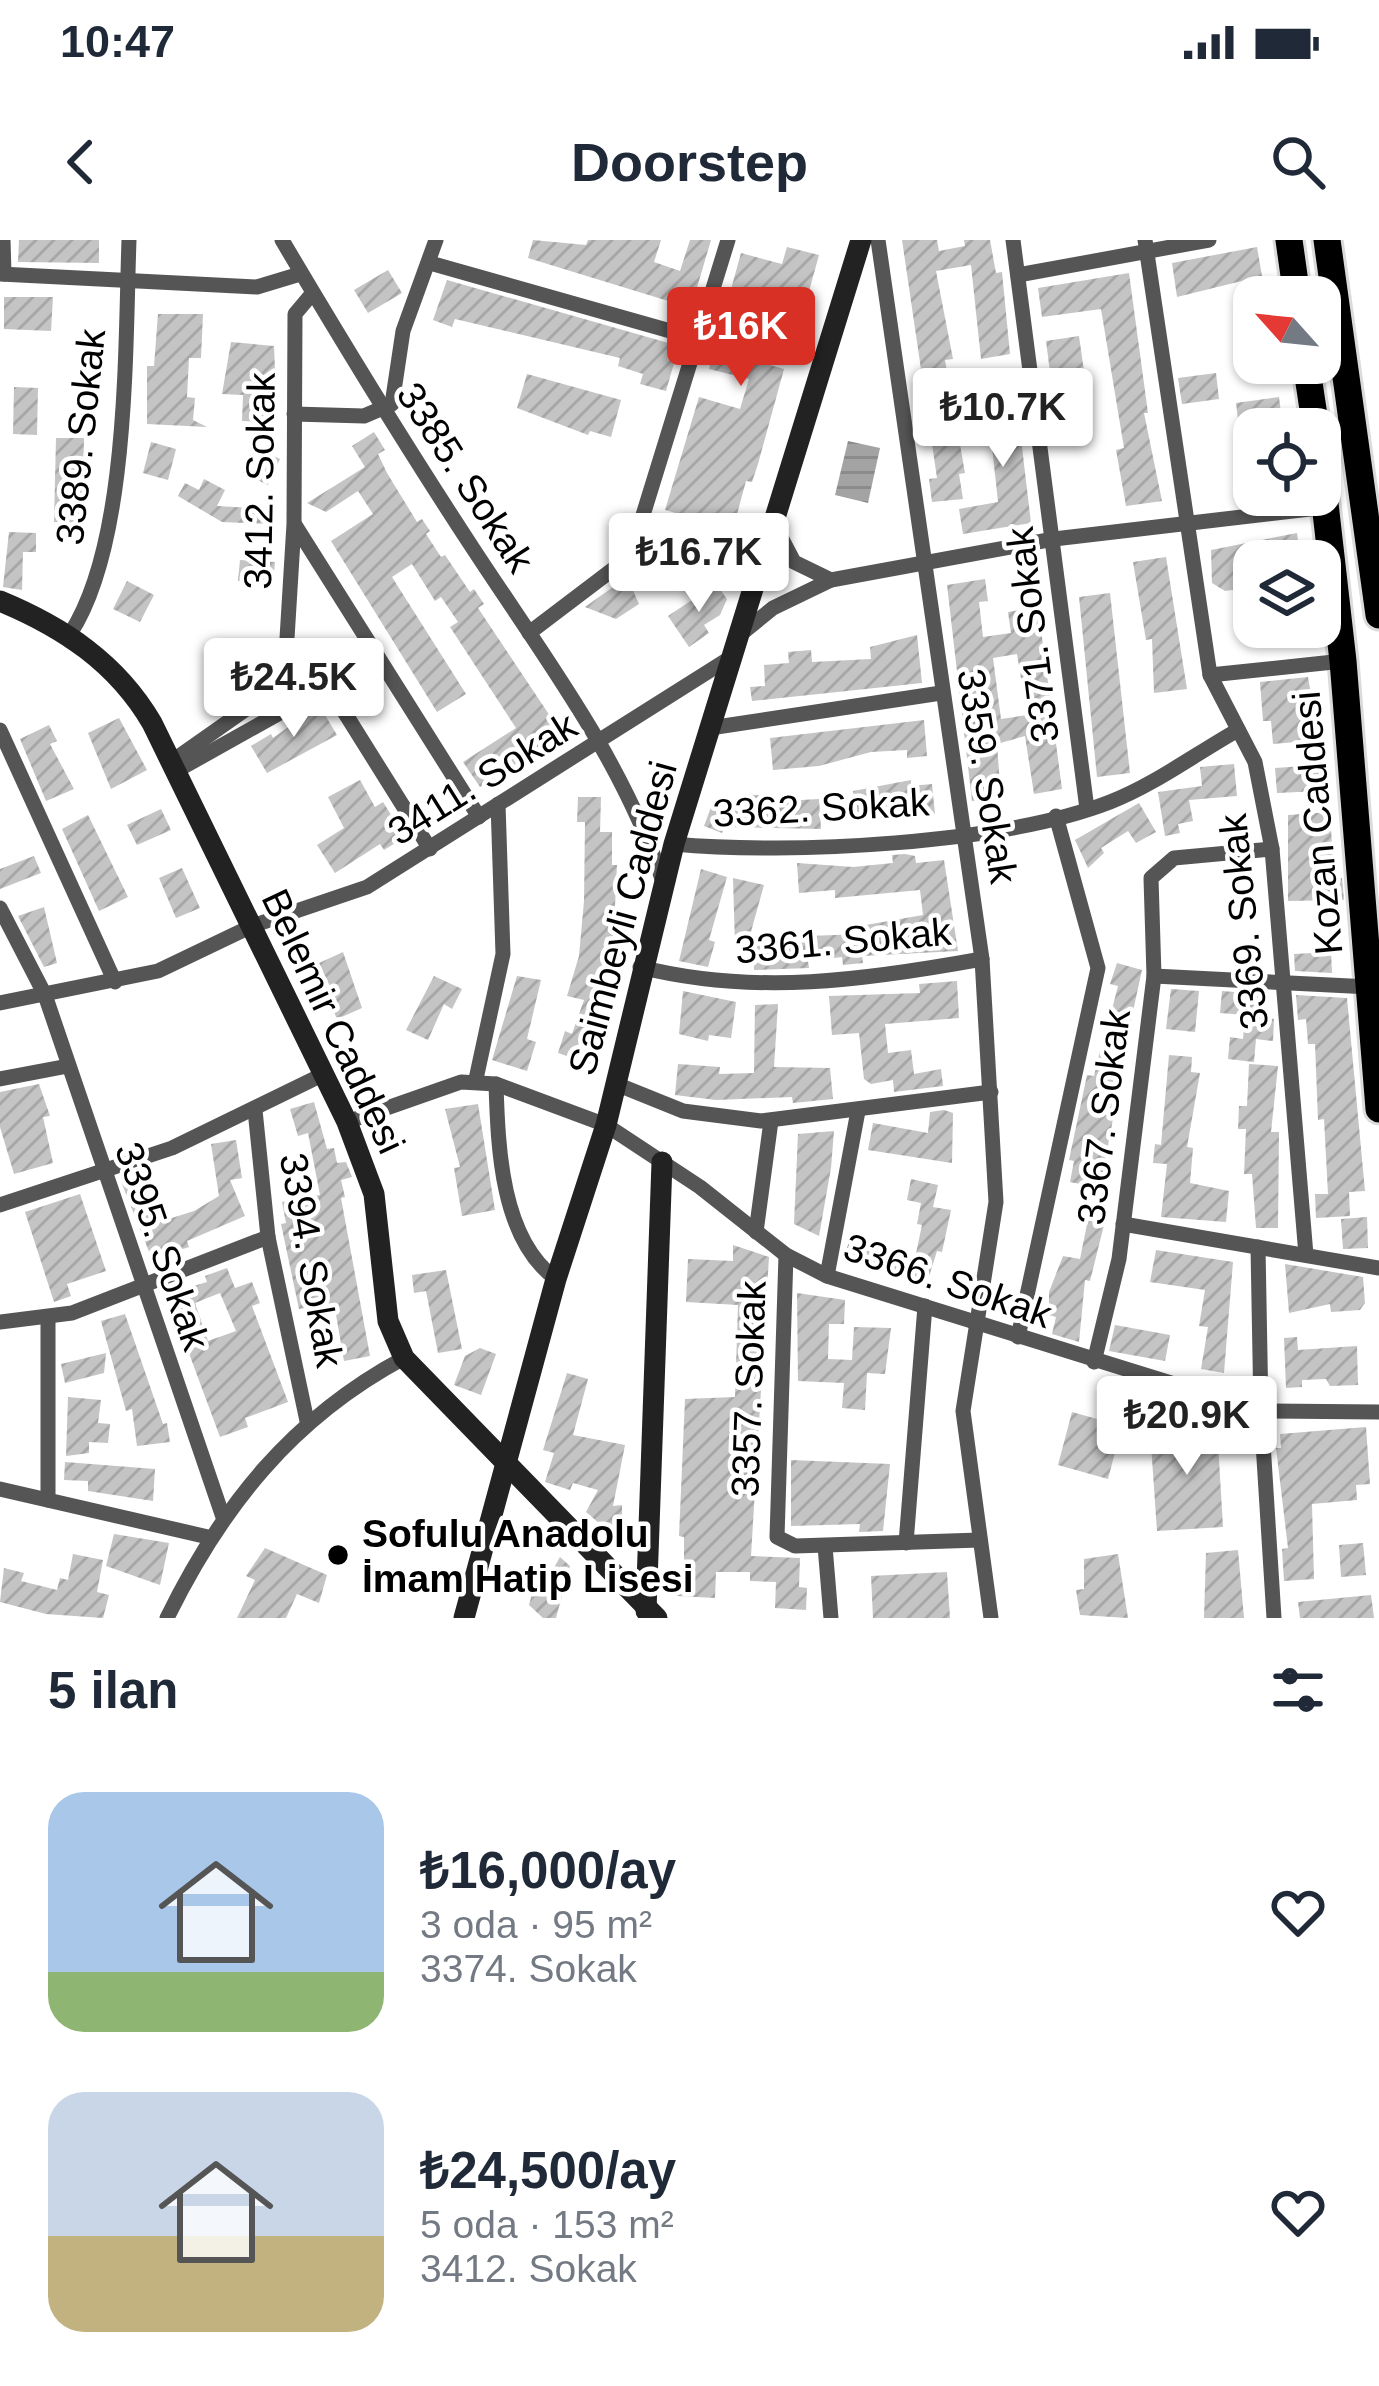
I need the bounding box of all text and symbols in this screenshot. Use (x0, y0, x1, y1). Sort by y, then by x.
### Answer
text: 10:47 (60, 16, 175, 67)
icon: back (48, 129, 114, 195)
icon: search (1265, 129, 1331, 195)
text: Doorstep (571, 132, 808, 192)
north arrow (1233, 276, 1341, 384)
map controls (1233, 276, 1341, 648)
pin: ₺16K (670, 287, 812, 389)
text: ₺16K (694, 304, 788, 347)
street label: 3389. Sokak (48, 326, 113, 547)
pin: ₺10.7K (905, 368, 1101, 470)
street label: 3412. Sokak (236, 372, 283, 590)
street label: 3385. Sokak (389, 375, 543, 580)
text: ₺10.7K (940, 385, 1066, 428)
button: locate (1233, 408, 1341, 516)
pin: ₺16.7K (601, 513, 797, 615)
street label: 3371. Sokak (998, 524, 1067, 745)
text: ₺16.7K (636, 530, 762, 573)
button: layers (1233, 540, 1341, 648)
pin: ₺24.5K (196, 638, 392, 740)
text: ₺24.5K (231, 655, 357, 698)
street label: 3359. Sokak (949, 666, 1026, 887)
street label: Kozan Caddesi (1285, 689, 1350, 957)
street label: 3411. Sokak (380, 703, 585, 853)
street label: Saimbeyli Caddesi (560, 757, 685, 1080)
street label: 3362. Sokak (712, 780, 931, 835)
street label: 3369. Sokak (1211, 811, 1276, 1032)
street label: Belemir Caddesi (254, 882, 413, 1160)
street label: 3361. Sokak (733, 910, 953, 971)
street label: 3367. Sokak (1069, 1006, 1138, 1227)
street label: 3395. Sokak (107, 1137, 218, 1356)
street label: 3394. Sokak (272, 1150, 352, 1371)
street label: 3366. Sokak (838, 1225, 1058, 1336)
street label: 3357. Sokak (723, 1279, 774, 1498)
pin: ₺20.9K (1089, 1376, 1285, 1478)
text: ₺20.9K (1124, 1393, 1250, 1436)
place label: Sofulu Anadolu İmam Hatip Lisesi (362, 1512, 694, 1600)
marker: Sofulu Anadolu İmam Hatip Lisesi (325, 1542, 351, 1568)
icon: filters (1265, 1657, 1331, 1723)
text: 5 ilan (48, 1662, 178, 1719)
icon: home (144, 1840, 288, 1984)
text: ₺16,000/ay (420, 1842, 676, 1899)
icon: heart (1265, 1879, 1331, 1945)
text: 3 oda · 95 m² (420, 1903, 652, 1946)
text: 3374. Sokak (420, 1947, 637, 1990)
icon: home (144, 2140, 288, 2284)
text: ₺24,500/ay (420, 2142, 676, 2199)
icon: heart (1265, 2179, 1331, 2245)
text: 5 oda · 153 m² (420, 2203, 674, 2246)
text: 3412. Sokak (420, 2247, 637, 2290)

